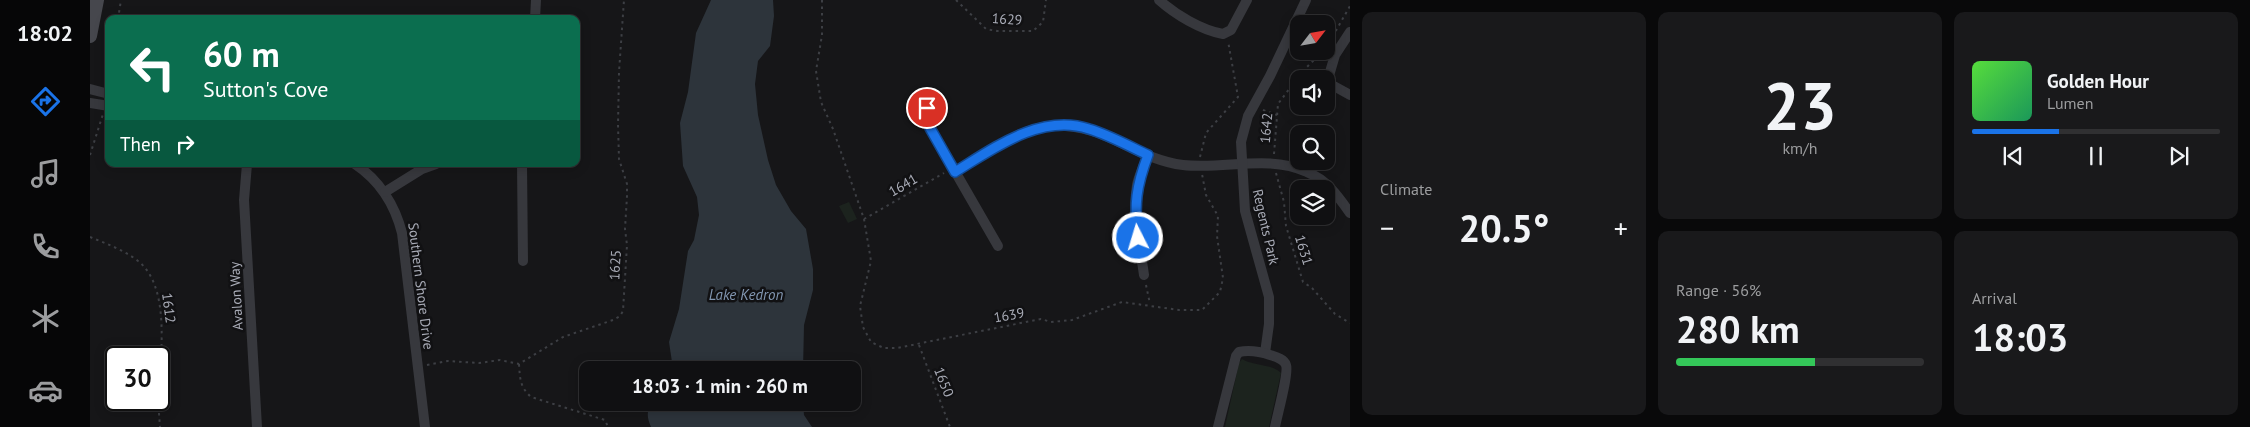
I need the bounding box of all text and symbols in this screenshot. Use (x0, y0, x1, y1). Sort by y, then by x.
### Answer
street label: 1629 (991, 9, 1023, 29)
north arrow (1290, 15, 1335, 60)
map controls (1290, 15, 1335, 225)
text: 18:02 (17, 19, 73, 47)
text: 60 m (203, 31, 280, 77)
icon: left (120, 35, 185, 100)
text: 23 (1763, 63, 1837, 147)
text: Golden Hour (2047, 69, 2149, 93)
button: sound (1290, 70, 1335, 115)
text: Sutton's Cove (203, 75, 328, 103)
icon: directions (28, 84, 63, 119)
pin (906, 87, 948, 129)
text: Lumen (2047, 93, 2093, 113)
icon: arrive (913, 94, 941, 122)
street label: 1642 (1256, 112, 1276, 144)
button: search (1290, 125, 1335, 170)
icon: right (171, 130, 199, 158)
text: Then (120, 132, 161, 156)
text: km/h (1782, 138, 1818, 158)
icon: previous (1999, 142, 2027, 170)
icon: pause (2082, 142, 2110, 170)
icon: next (2165, 142, 2193, 170)
icon: music (28, 156, 63, 191)
street label: 1641 (885, 170, 921, 200)
text: Climate (1380, 179, 1432, 199)
button: layers (1290, 180, 1335, 225)
street label: Regents Park (1249, 187, 1283, 267)
text: 20.5° (1459, 203, 1549, 252)
text: − (1380, 209, 1394, 246)
text: + (1614, 209, 1628, 246)
position arrow (1111, 211, 1163, 263)
street label: Southern Shore Drive (404, 222, 438, 350)
icon: phone (28, 229, 63, 264)
street label: 1631 (1291, 233, 1317, 267)
street label: 1625 (605, 249, 625, 281)
street label: Avalon Way (225, 261, 247, 331)
text: Range · 56% (1676, 280, 1761, 300)
water label: Lake Kedron (709, 285, 783, 304)
text: Arrival (1972, 288, 2017, 308)
street label: 1612 (158, 292, 180, 324)
icon: climate (28, 301, 63, 336)
street label: 1639 (992, 303, 1026, 327)
text: 280 km (1676, 304, 1800, 353)
text: 18:03 (1972, 312, 2068, 361)
speed limit sign: 30 (105, 346, 170, 411)
street label: 1650 (930, 364, 958, 400)
icon: car (28, 373, 63, 408)
text: 18:03 · 1 min · 260 m (632, 374, 808, 398)

